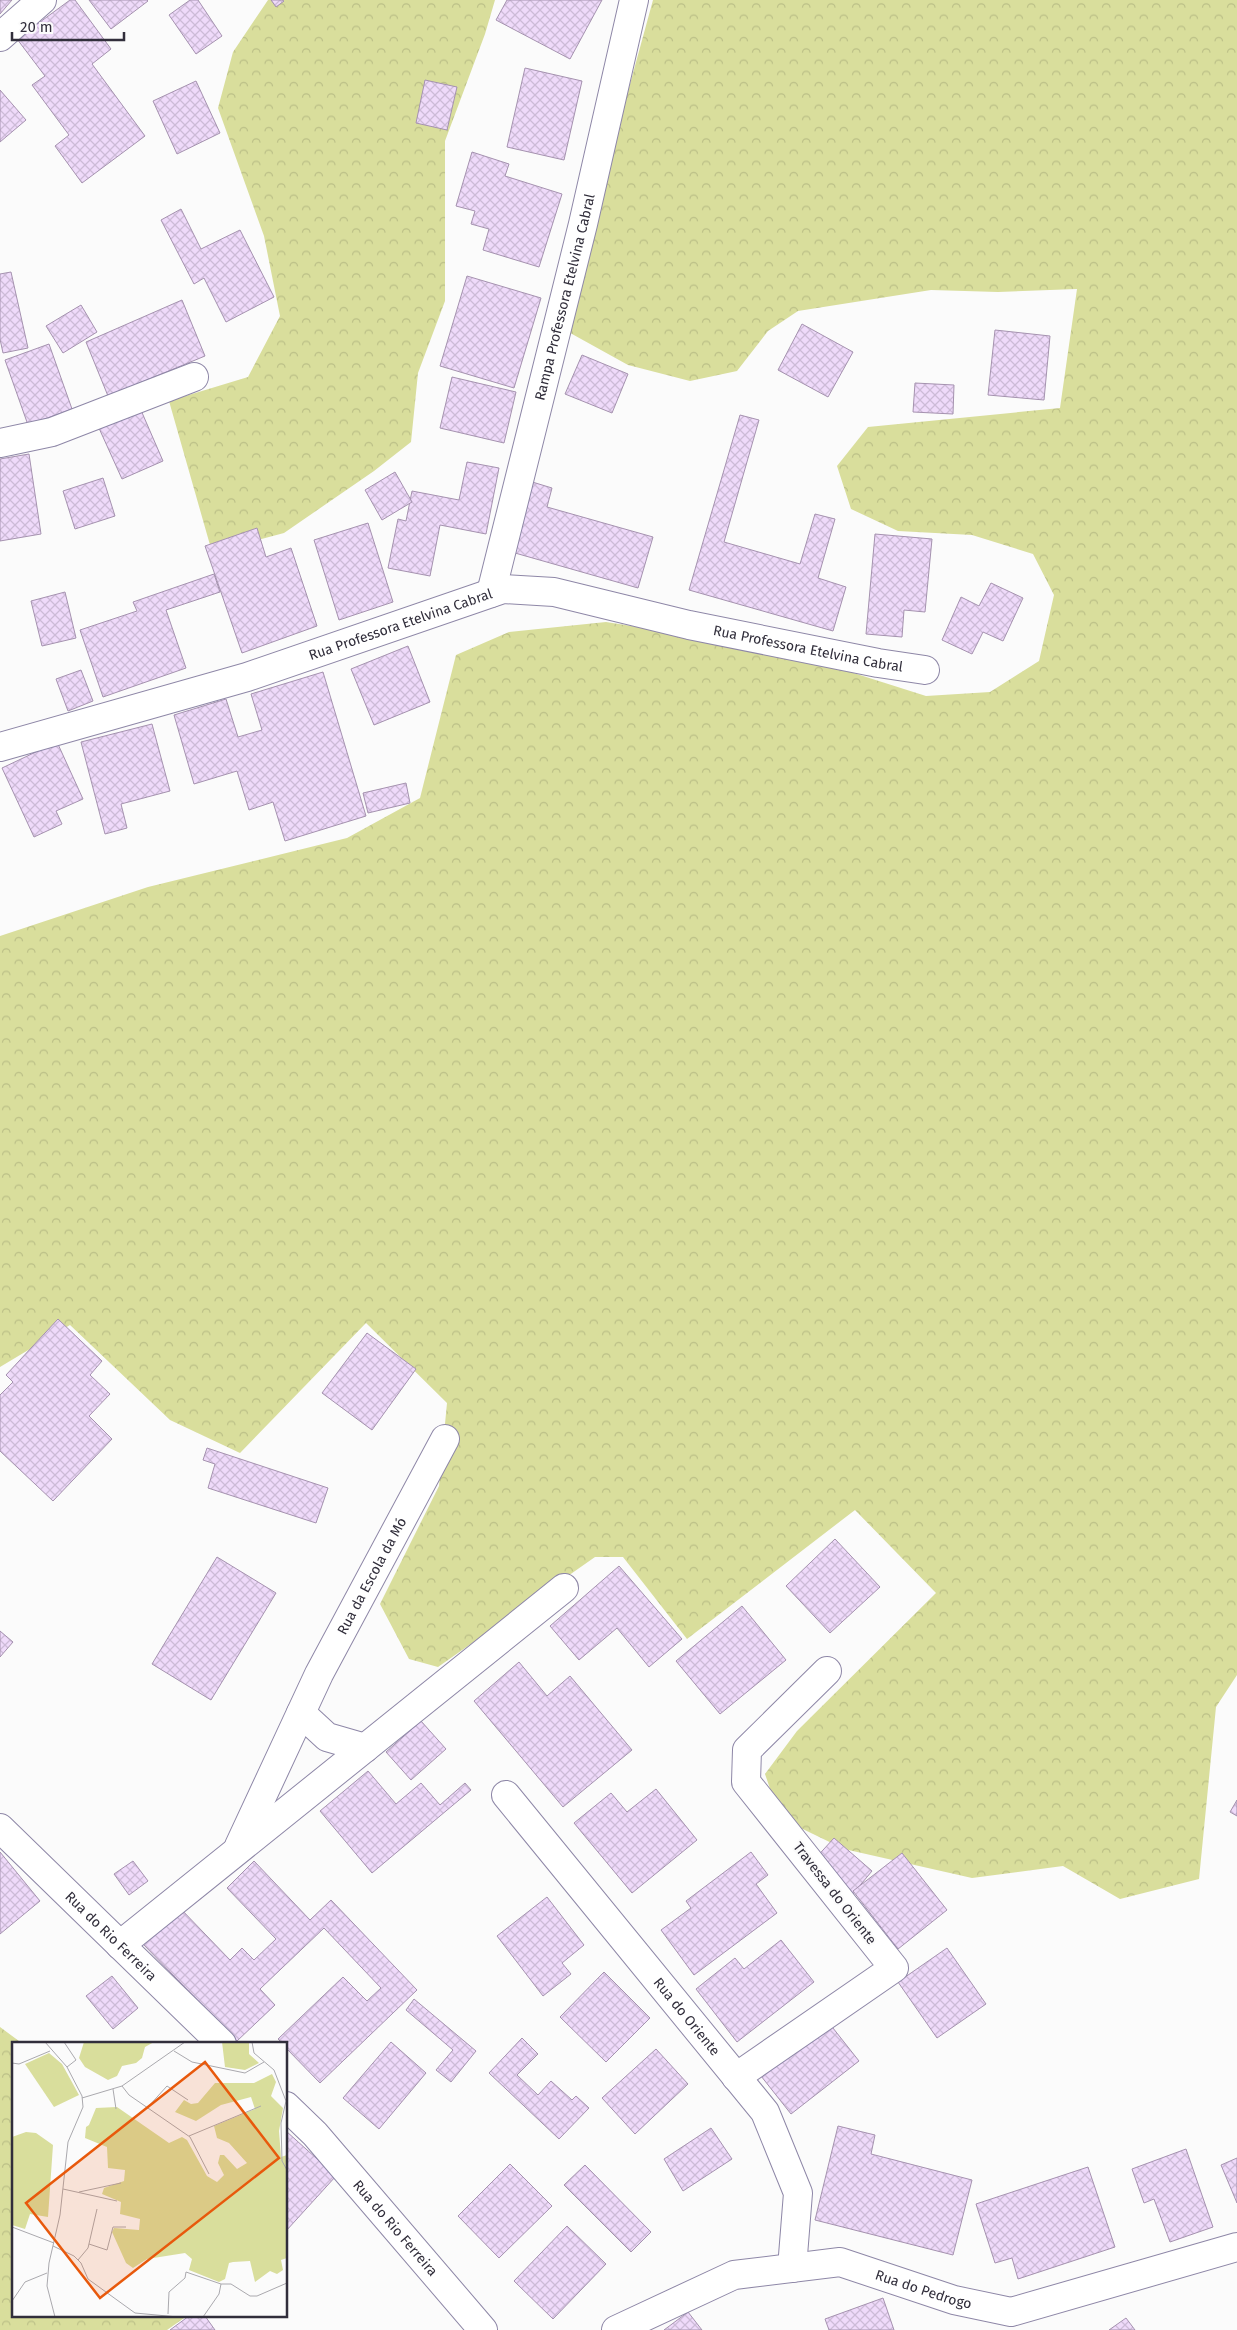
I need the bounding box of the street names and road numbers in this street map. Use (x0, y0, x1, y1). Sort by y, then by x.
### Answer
street label: Rampa Professora Etelvina Cabral (531, 192, 599, 402)
street label: Rua Professora Etelvina Cabral (307, 585, 495, 664)
street label: Rua Professora Etelvina Cabral (712, 622, 904, 676)
street label: Rua da Escola da Mó (334, 1515, 410, 1638)
street label: Travessa do Oriente (789, 1839, 880, 1948)
street label: Rua do Rio Ferreira (61, 1888, 160, 1985)
street label: Rua do Oriente (650, 1974, 723, 2059)
street label: Rua do Rio Ferreira (349, 2177, 441, 2280)
street label: Rua do Pedrogo (873, 2266, 973, 2313)

